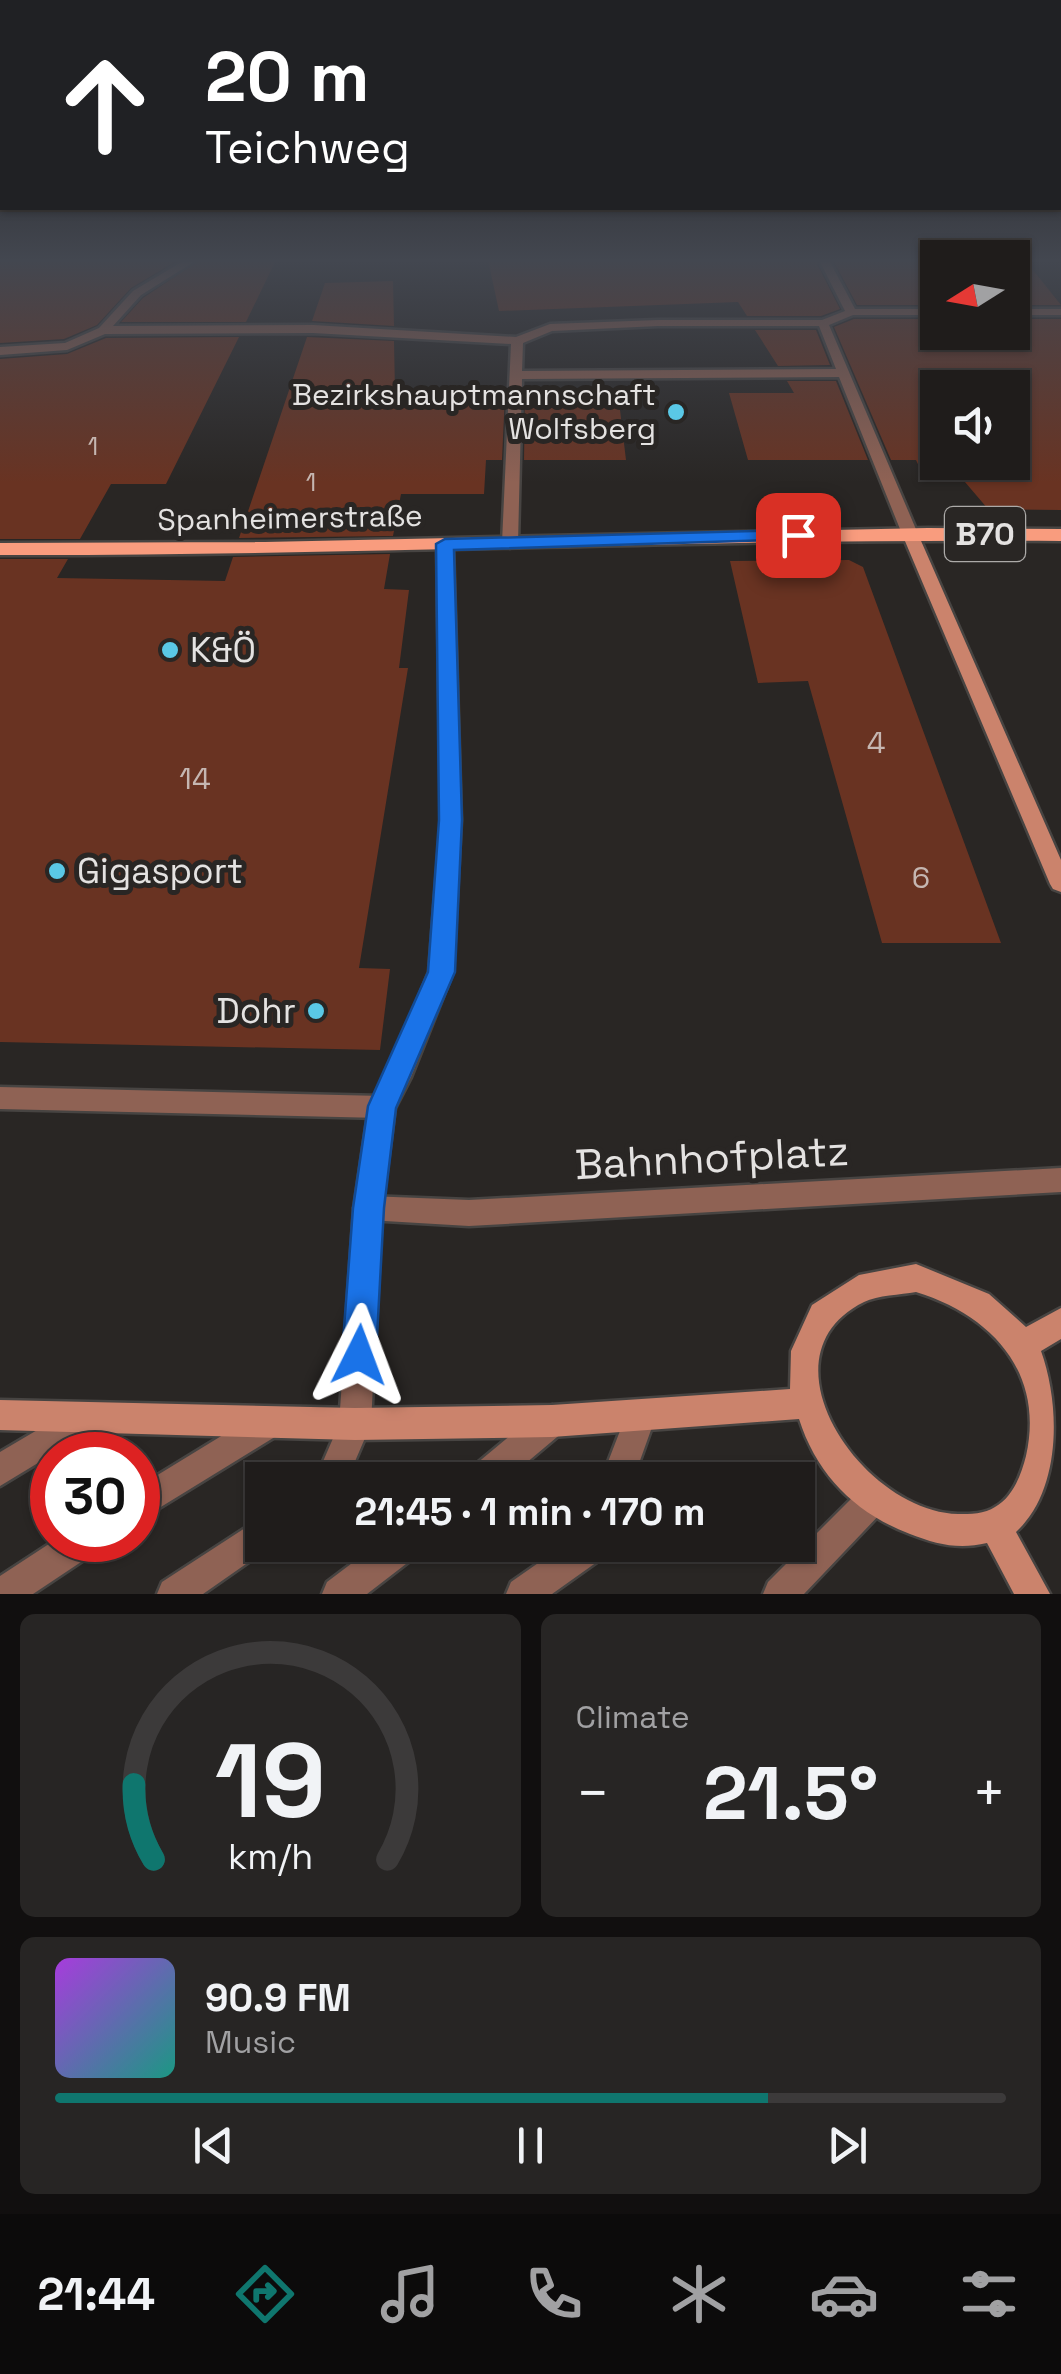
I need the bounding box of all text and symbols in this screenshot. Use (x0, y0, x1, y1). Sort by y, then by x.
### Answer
text: 20 m (205, 32, 370, 121)
icon: ahead (40, 40, 170, 170)
text: Teichweg (205, 119, 410, 176)
north arrow (920, 240, 1030, 350)
map controls (920, 240, 1030, 480)
button: sound (920, 370, 1030, 480)
place label: Bezirkshauptmannschaft Wolfsberg (292, 375, 656, 448)
marker: Bezirkshauptmannschaft Wolfsberg (665, 401, 687, 423)
house number: 1 (88, 430, 98, 462)
house number: 1 (306, 466, 316, 498)
pin (756, 493, 841, 578)
street label: Spanheimerstraße (157, 496, 423, 539)
road number: B70 (945, 507, 1025, 561)
icon: arrive (771, 508, 826, 563)
place label: K&Ö (190, 628, 256, 672)
marker: K&Ö (159, 639, 181, 661)
house number: 4 (867, 723, 885, 762)
house number: 14 (179, 759, 211, 798)
place label: Gigasport (77, 849, 243, 893)
house number: 6 (912, 858, 930, 897)
marker: Gigasport (46, 860, 68, 882)
place label: Dohr (217, 989, 296, 1033)
marker: Dohr (305, 1000, 327, 1022)
street label: Bahnhofplatz (574, 1124, 850, 1191)
position arrow (307, 1303, 411, 1407)
speed limit sign: 30 (30, 1432, 160, 1562)
text: 21:45 · 1 min · 170 m (355, 1488, 705, 1536)
text: Climate (576, 1697, 690, 1737)
text: 19 (215, 1715, 326, 1847)
text: 21.5° (703, 1745, 878, 1841)
text: − (576, 1758, 610, 1828)
text: + (972, 1758, 1006, 1828)
text: km/h (228, 1834, 313, 1879)
text: 90.9 FM (205, 1974, 351, 2022)
text: Music (205, 2022, 296, 2062)
icon: previous (186, 2118, 241, 2173)
icon: pause (503, 2118, 558, 2173)
icon: next (820, 2118, 875, 2173)
icon: directions (230, 2259, 300, 2329)
icon: music (375, 2259, 445, 2329)
icon: phone (519, 2259, 589, 2329)
icon: climate (664, 2259, 734, 2329)
icon: car (809, 2259, 879, 2329)
icon: filters (954, 2259, 1024, 2329)
text: 21:44 (37, 2266, 155, 2323)

